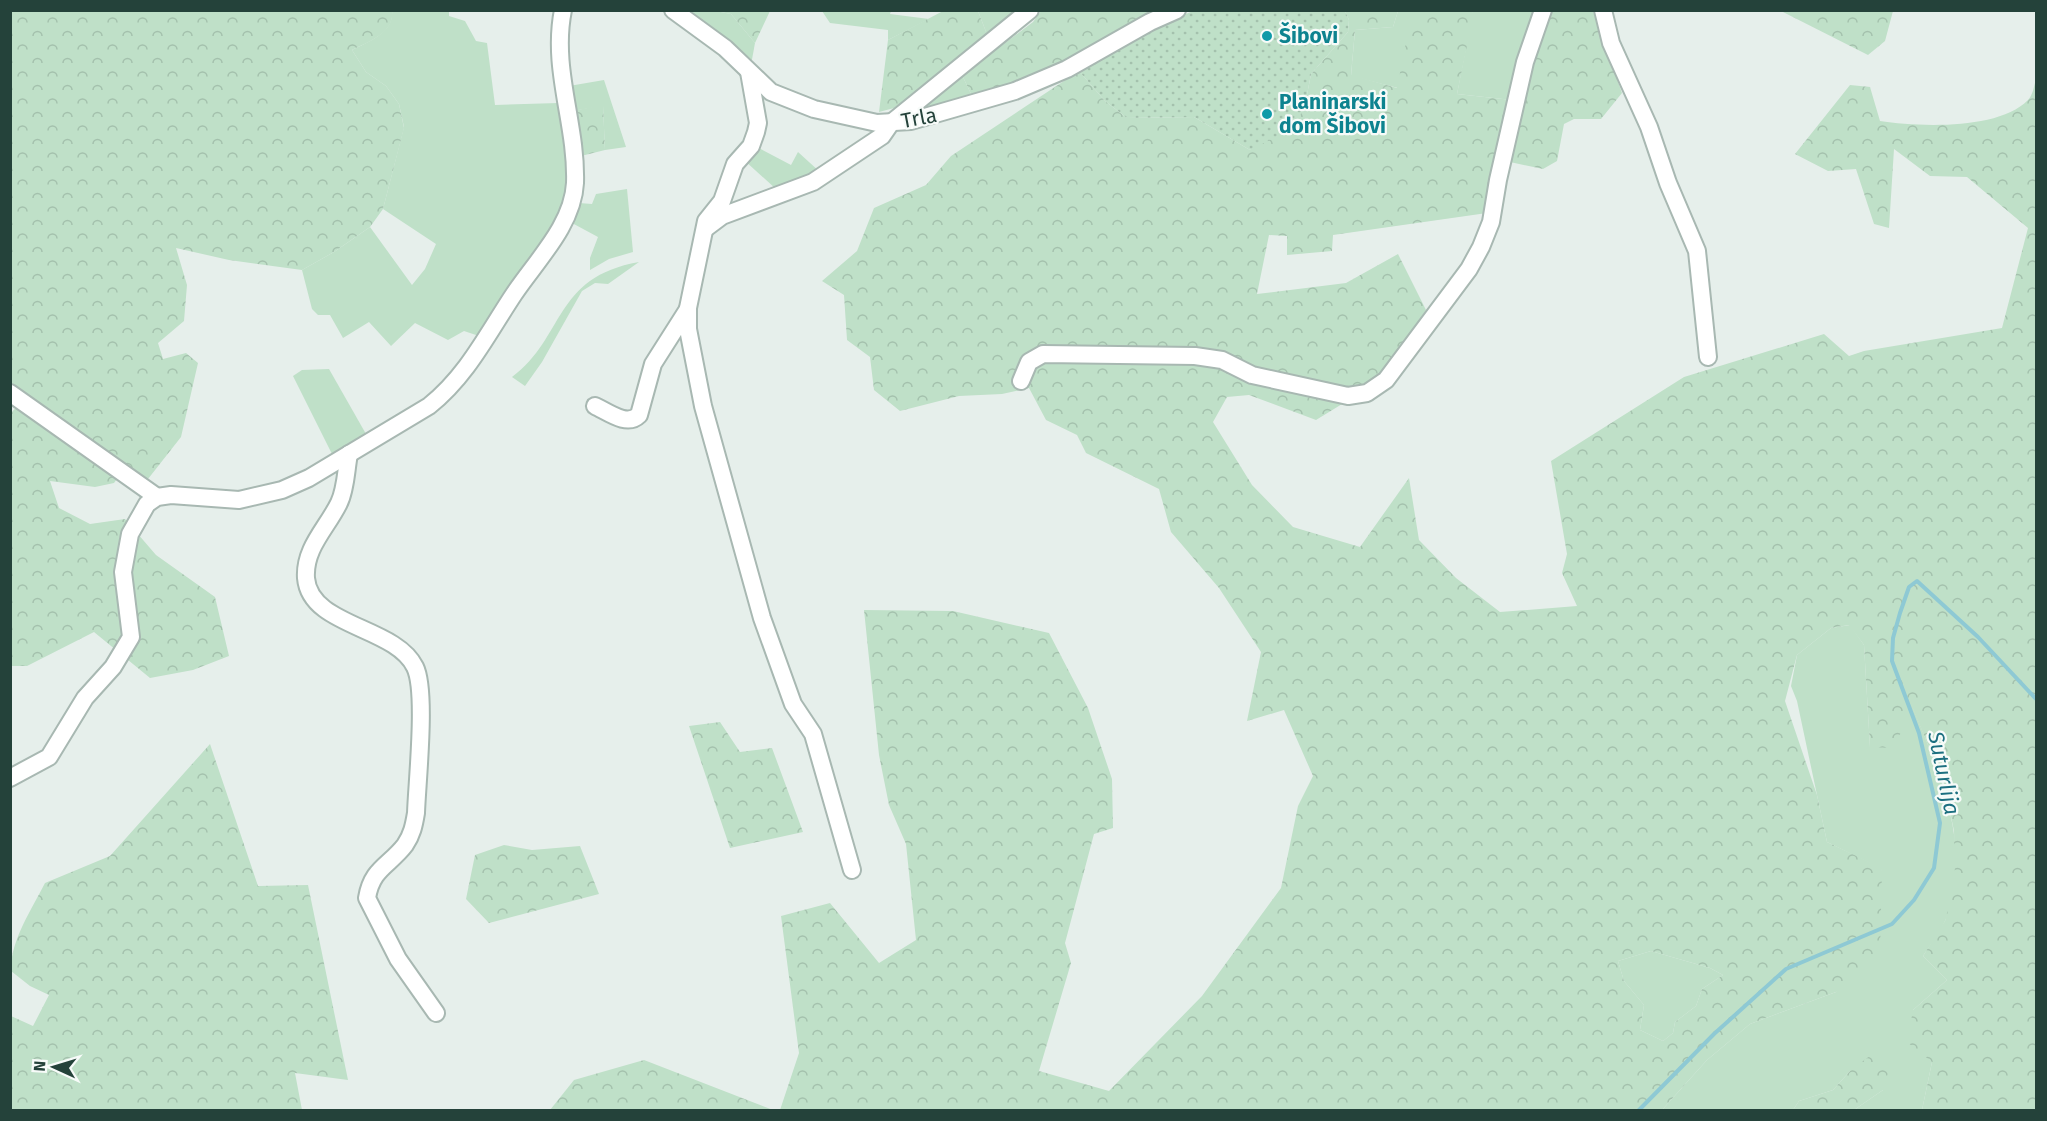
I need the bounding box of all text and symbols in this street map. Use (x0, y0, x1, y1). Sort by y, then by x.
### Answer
place label: Šibovi (1279, 21, 1338, 49)
marker: Šibovi (1260, 29, 1274, 43)
place label: Planinarski dom Šibovi (1279, 89, 1387, 139)
street label: Trla (899, 102, 939, 134)
marker: Planinarski dom Šibovi (1260, 107, 1274, 121)
water label: Suturlija (1922, 728, 1966, 817)
north arrow (24, 1037, 84, 1097)
text: N (30, 1060, 49, 1072)

